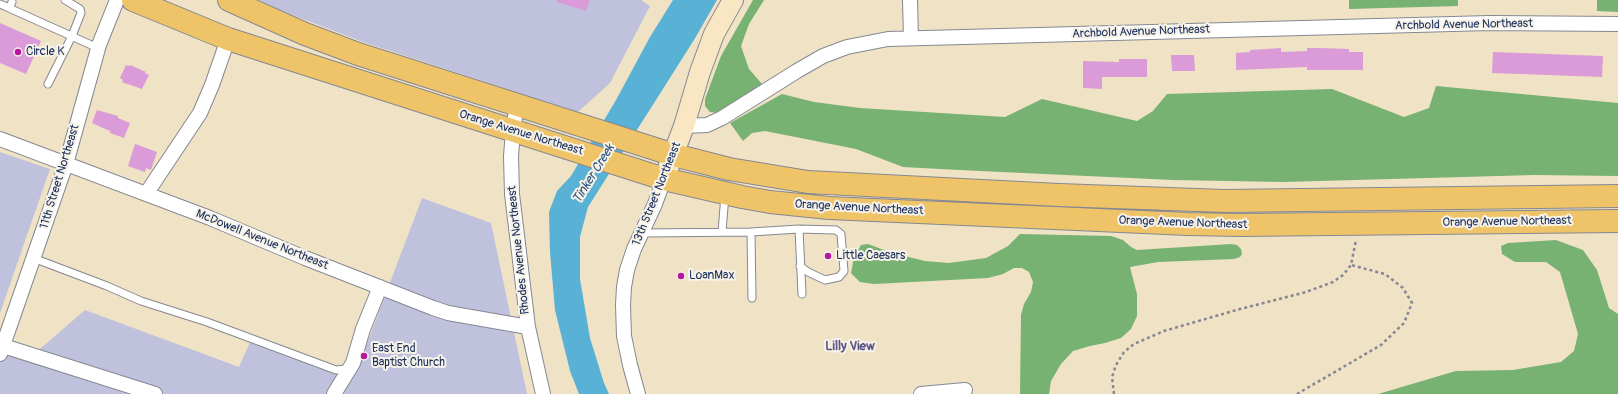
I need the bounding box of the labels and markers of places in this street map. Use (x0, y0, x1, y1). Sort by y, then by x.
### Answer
place label: Circle K (26, 45, 65, 59)
marker: Circle K (13, 47, 23, 57)
place label: Little Caesars (836, 249, 905, 263)
marker: Little Caesars (823, 251, 833, 261)
place label: LoanMax (689, 269, 734, 283)
marker: LoanMax (676, 271, 686, 281)
place label: East End Baptist Church (372, 342, 445, 370)
marker: East End Baptist Church (359, 351, 369, 361)

